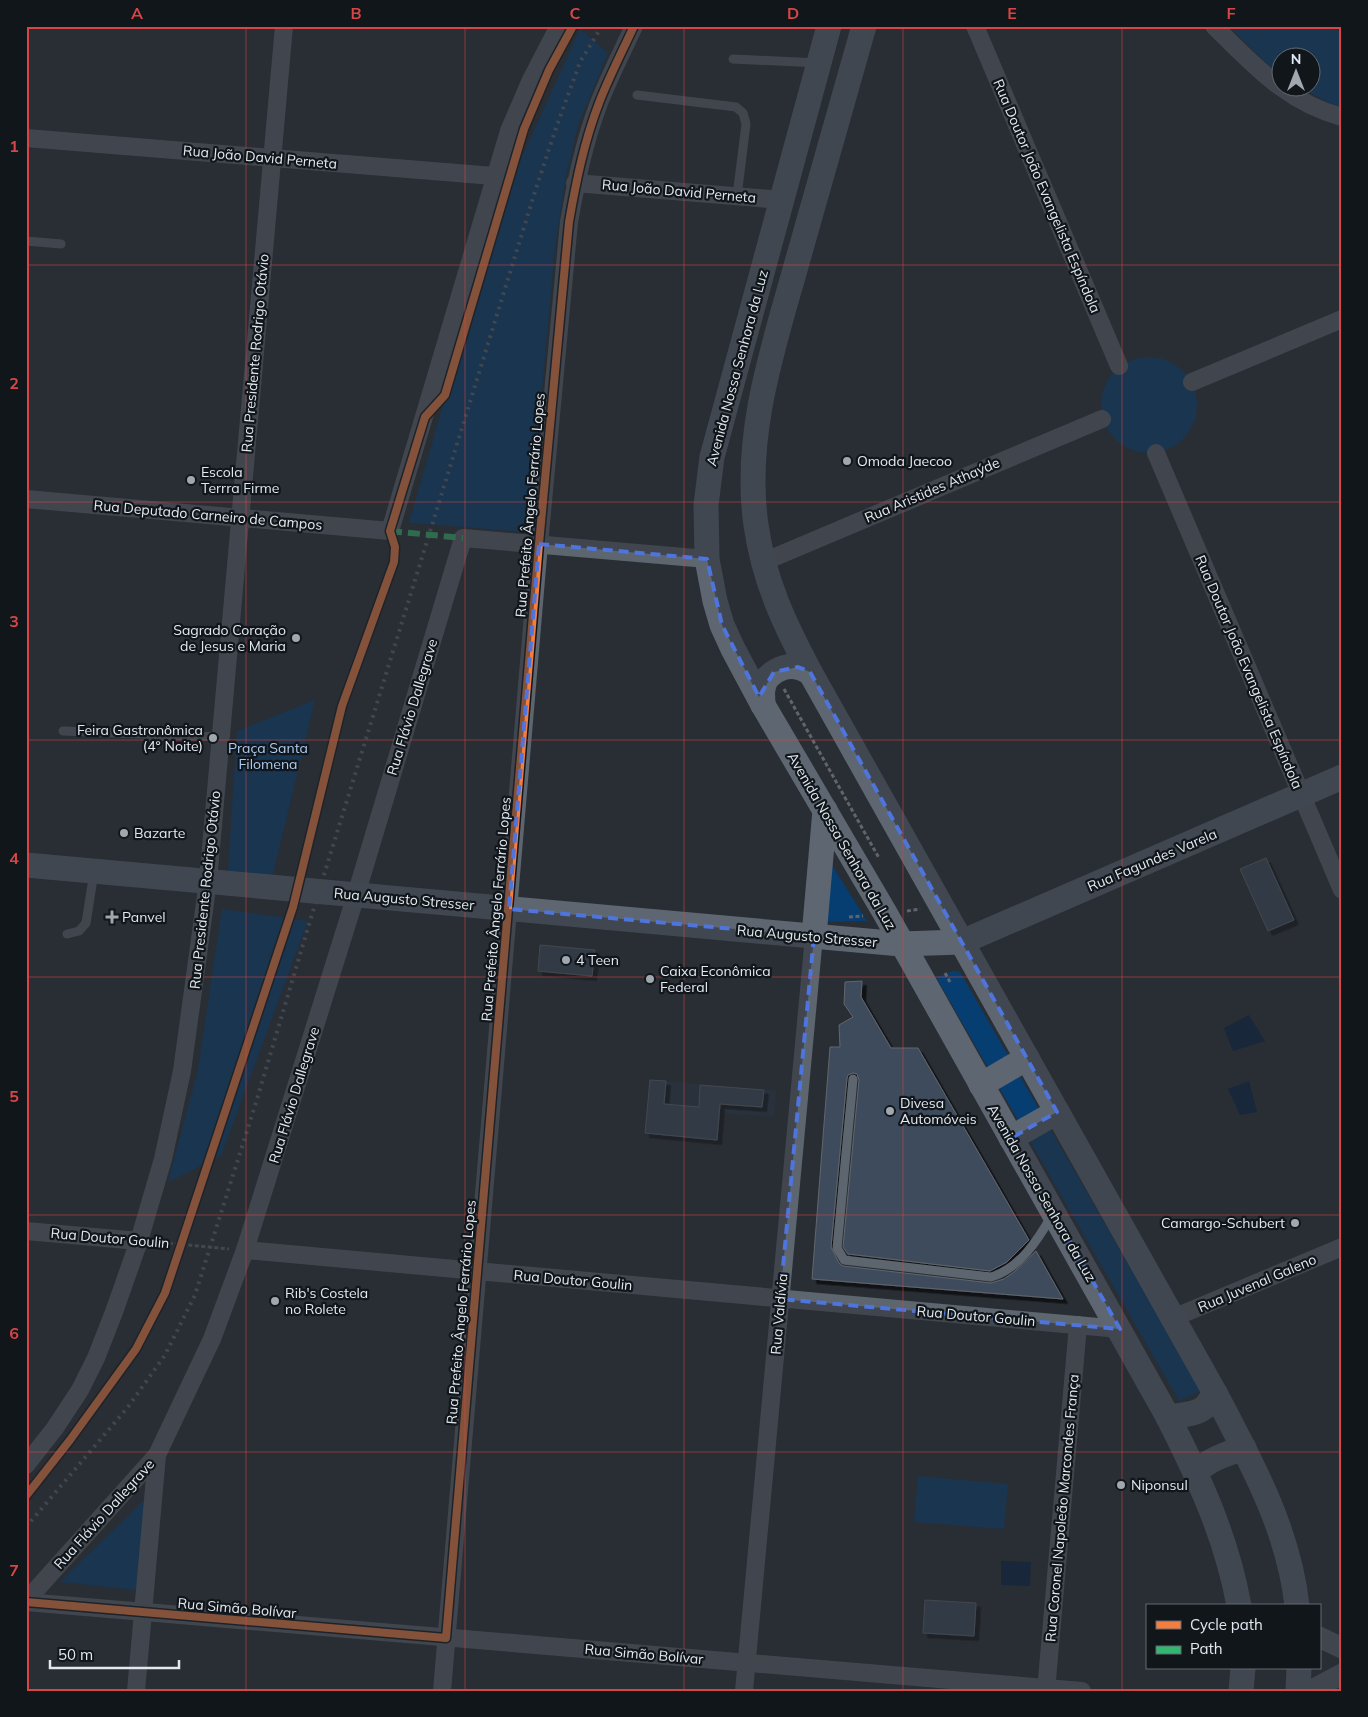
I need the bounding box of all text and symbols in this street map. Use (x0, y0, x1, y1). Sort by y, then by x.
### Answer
text: A (131, 3, 143, 23)
text: B (350, 3, 362, 23)
text: C (570, 3, 581, 23)
text: D (787, 3, 799, 23)
text: E (1007, 3, 1017, 23)
text: F (1226, 3, 1236, 23)
north arrow (1270, 48, 1320, 98)
text: N (1291, 50, 1301, 68)
street label: Rua Doutor João Evangelista Espíndola (989, 76, 1105, 316)
text: 1 (9, 136, 19, 156)
street label: Rua João David Perneta (182, 141, 338, 173)
street label: Rua João David Perneta (601, 175, 757, 207)
street label: Rua Presidente Rodrigo Otávio (237, 253, 273, 453)
street label: Avenida Nossa Senhora da Luz (702, 268, 772, 468)
text: 2 (9, 373, 19, 393)
street label: Rua Prefeito Ângelo Ferrário Lopes (511, 392, 549, 618)
place label: Omoda Jaecoo (857, 452, 952, 470)
street label: Rua Aristides Athaýde (862, 453, 1002, 527)
marker: Omoda Jaecoo (841, 455, 853, 467)
place label: Escola Terrra Firme (201, 463, 279, 497)
marker: Escola Terrra Firme (185, 474, 197, 486)
street label: Rua Deputado Carneiro de Campos (93, 496, 323, 534)
street label: Rua Doutor João Evangelista Espíndola (1191, 552, 1307, 792)
text: 3 (9, 611, 19, 631)
place label: Sagrado Coração de Jesus e Maria (173, 621, 286, 655)
marker: Sagrado Coração de Jesus e Maria (290, 632, 302, 644)
street label: Rua Flávio Dallegrave (383, 637, 441, 777)
place label: Feira Gastronômica (4° Noite) (77, 721, 203, 755)
marker: Feira Gastronômica (4° Noite) (207, 732, 219, 744)
park label: Praça Santa Filomena (228, 739, 308, 773)
street label: Avenida Nossa Senhora da Luz (784, 749, 900, 933)
street label: Rua Presidente Rodrigo Otávio (186, 790, 224, 990)
street label: Rua Prefeito Ângelo Ferrário Lopes (477, 796, 515, 1022)
place label: Bazarte (134, 824, 185, 842)
street label: Rua Fagundes Varela (1085, 825, 1219, 895)
marker: Bazarte (118, 827, 130, 839)
text: 4 (9, 848, 19, 868)
street label: Rua Augusto Stresser (333, 884, 476, 914)
place label: Panvel (122, 908, 166, 926)
marker: Panvel (106, 911, 118, 923)
street label: Rua Augusto Stresser (736, 921, 879, 951)
place label: 4 Teen (576, 951, 619, 969)
marker: 4 Teen (560, 954, 572, 966)
place label: Caixa Econômica Federal (660, 962, 771, 996)
marker: Caixa Econômica Federal (644, 973, 656, 985)
street label: Rua Flávio Dallegrave (265, 1025, 323, 1165)
text: 5 (9, 1086, 19, 1106)
place label: Divesa Automóveis (900, 1094, 977, 1128)
street label: Avenida Nossa Senhora da Luz (984, 1101, 1100, 1285)
marker: Divesa Automóveis (884, 1105, 896, 1117)
street label: Rua Prefeito Ângelo Ferrário Lopes (442, 1199, 480, 1425)
place label: Camargo-Schubert (1161, 1214, 1285, 1232)
marker: Camargo-Schubert (1289, 1217, 1301, 1229)
street label: Rua Doutor Goulin (50, 1224, 170, 1252)
street label: Rua Juvenal Galeno (1195, 1250, 1319, 1316)
street label: Rua Doutor Goulin (513, 1266, 633, 1294)
street label: Rua Valdívia (766, 1273, 792, 1355)
place label: Rib's Costela no Rolete (285, 1284, 368, 1318)
marker: Rib's Costela no Rolete (269, 1295, 281, 1307)
street label: Rua Doutor Goulin (916, 1302, 1036, 1330)
text: 6 (9, 1323, 19, 1343)
street label: Rua Coronel Napoleão Marcondes França (1041, 1373, 1083, 1643)
street label: Rua Flávio Dallegrave (50, 1455, 158, 1573)
place label: Niponsul (1131, 1476, 1188, 1494)
marker: Niponsul (1115, 1479, 1127, 1491)
text: 7 (9, 1560, 19, 1580)
street label: Rua Simão Bolívar (177, 1594, 298, 1622)
legend (1146, 1604, 1320, 1670)
text: Cycle path (1190, 1615, 1263, 1634)
scale bar (50, 1637, 179, 1669)
text: Path (1190, 1639, 1222, 1658)
street label: Rua Simão Bolívar (584, 1640, 705, 1668)
text: 50 m (58, 1645, 93, 1664)

